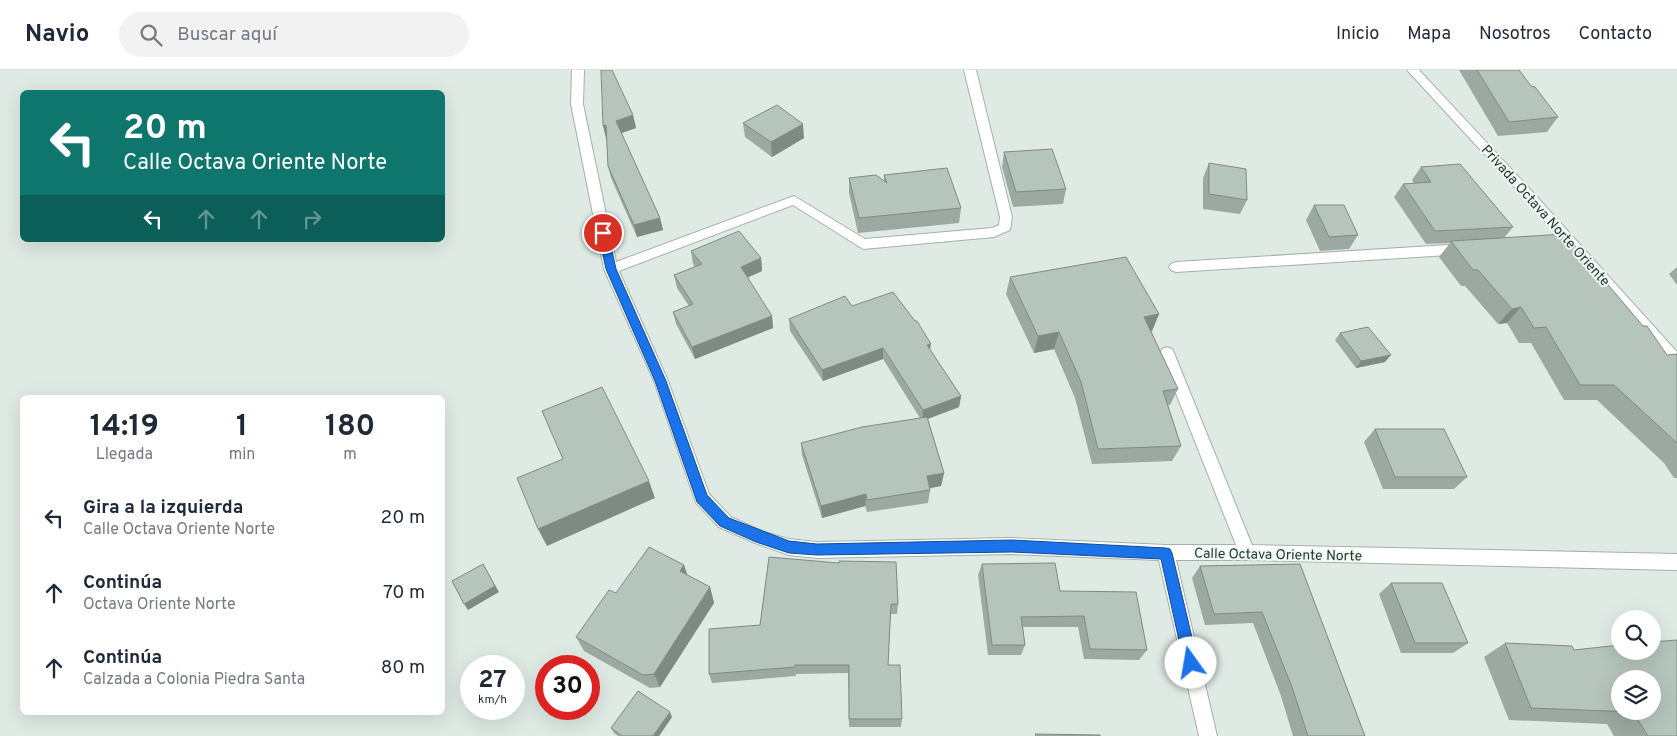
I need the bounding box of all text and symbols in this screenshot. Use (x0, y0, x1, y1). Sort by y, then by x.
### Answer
search box (119, 12, 469, 57)
text: Navio (25, 20, 89, 50)
icon: search (137, 21, 165, 49)
text: Buscar aquí (177, 23, 277, 47)
text: Inicio (1336, 23, 1379, 46)
text: Mapa (1407, 23, 1451, 46)
text: Nosotros (1479, 23, 1551, 46)
text: Contacto (1579, 23, 1652, 46)
text: 20 m (123, 107, 207, 151)
icon: left (40, 110, 105, 175)
street label: Privada Octava Norte Oriente (1477, 142, 1613, 290)
text: Calle Octava Oriente Norte (123, 150, 387, 177)
icon: left (139, 205, 167, 233)
icon: ahead (192, 205, 220, 233)
icon: ahead (245, 205, 273, 233)
icon: right (298, 205, 326, 233)
pin (582, 212, 624, 254)
icon: arrive (589, 219, 617, 247)
text: 14:19 (90, 409, 159, 446)
text: 1 (236, 409, 248, 446)
text: 180 (325, 409, 375, 446)
text: Llegada (96, 445, 153, 465)
text: min (229, 445, 255, 465)
text: m (343, 445, 357, 465)
text: Gira a la izquierda (83, 496, 243, 520)
icon: left (40, 504, 68, 532)
text: 20 m (381, 506, 425, 530)
text: Calle Octava Oriente Norte (83, 520, 275, 540)
street label: Calle Octava Oriente Norte (1194, 546, 1362, 565)
text: Continúa (83, 571, 162, 595)
icon: ahead (40, 579, 68, 607)
text: 70 m (383, 581, 425, 605)
text: Octava Oriente Norte (83, 595, 236, 615)
map controls (1611, 610, 1661, 720)
button: search (1611, 610, 1661, 660)
position arrow (1164, 636, 1216, 688)
text: Continúa (83, 646, 162, 670)
icon: ahead (40, 654, 68, 682)
speed limit sign: 30 (535, 655, 600, 720)
text: 80 m (381, 656, 425, 680)
text: 27 (478, 665, 507, 697)
text: Calzada a Colonia Piedra Santa (83, 670, 305, 690)
button: layers (1611, 670, 1661, 720)
text: km/h (478, 692, 507, 708)

